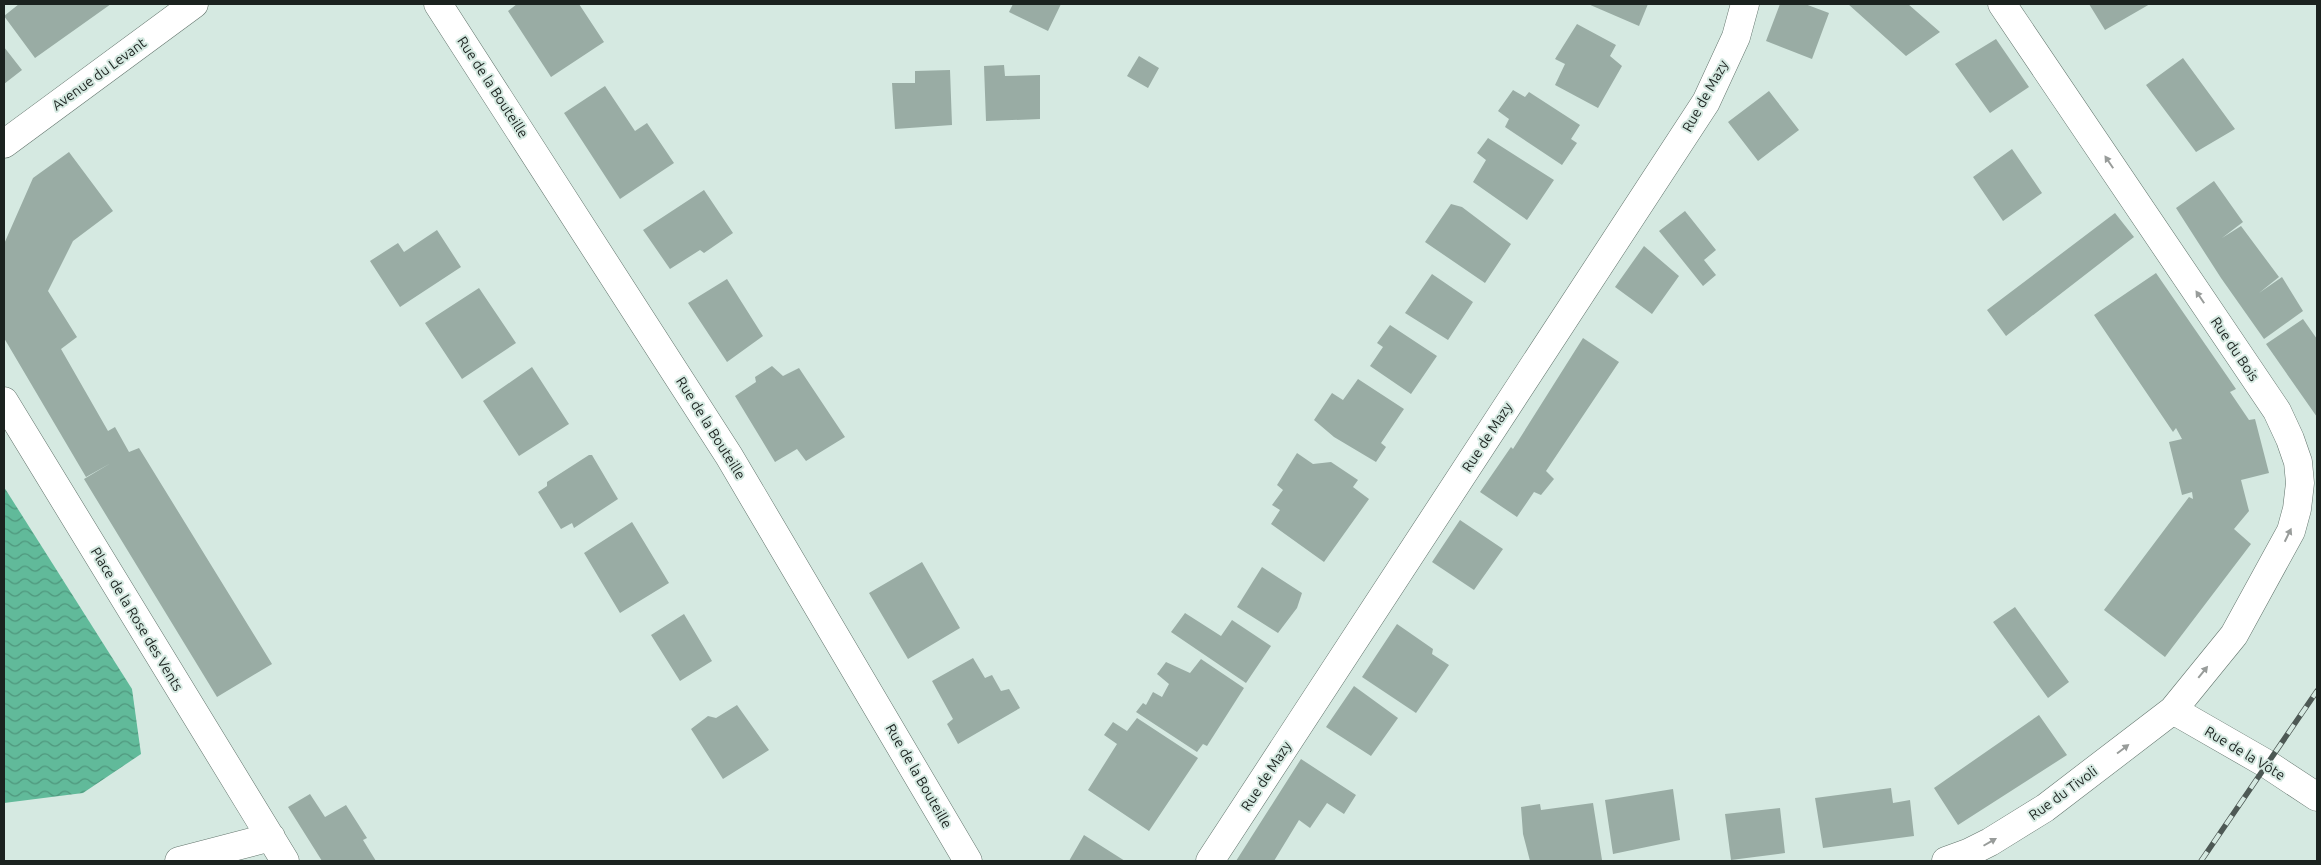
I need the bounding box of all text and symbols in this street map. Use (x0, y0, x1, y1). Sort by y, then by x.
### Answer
street label: Rue de la Bouteille (454, 33, 532, 141)
street label: Avenue du Levant (49, 34, 149, 113)
street label: Rue de Mazy (1679, 57, 1731, 135)
one-way arrow (2104, 155, 2114, 169)
one-way arrow (2195, 290, 2205, 304)
street label: Rue du Bois (2208, 314, 2262, 384)
street label: Rue de la Bouteille (673, 374, 749, 482)
street label: Rue de Mazy (1459, 399, 1515, 475)
one-way arrow (2284, 527, 2293, 542)
street label: Place de la Rose des Vents (88, 544, 186, 694)
one-way arrow (2198, 666, 2209, 679)
street label: Rue de la Bouteille (883, 721, 955, 831)
street label: Rue de la Vôte (2202, 723, 2288, 783)
street label: Rue de Mazy (1238, 738, 1294, 814)
one-way arrow (2116, 743, 2129, 754)
street label: Rue du Tivoli (2026, 763, 2100, 823)
one-way arrow (1983, 838, 1998, 846)

